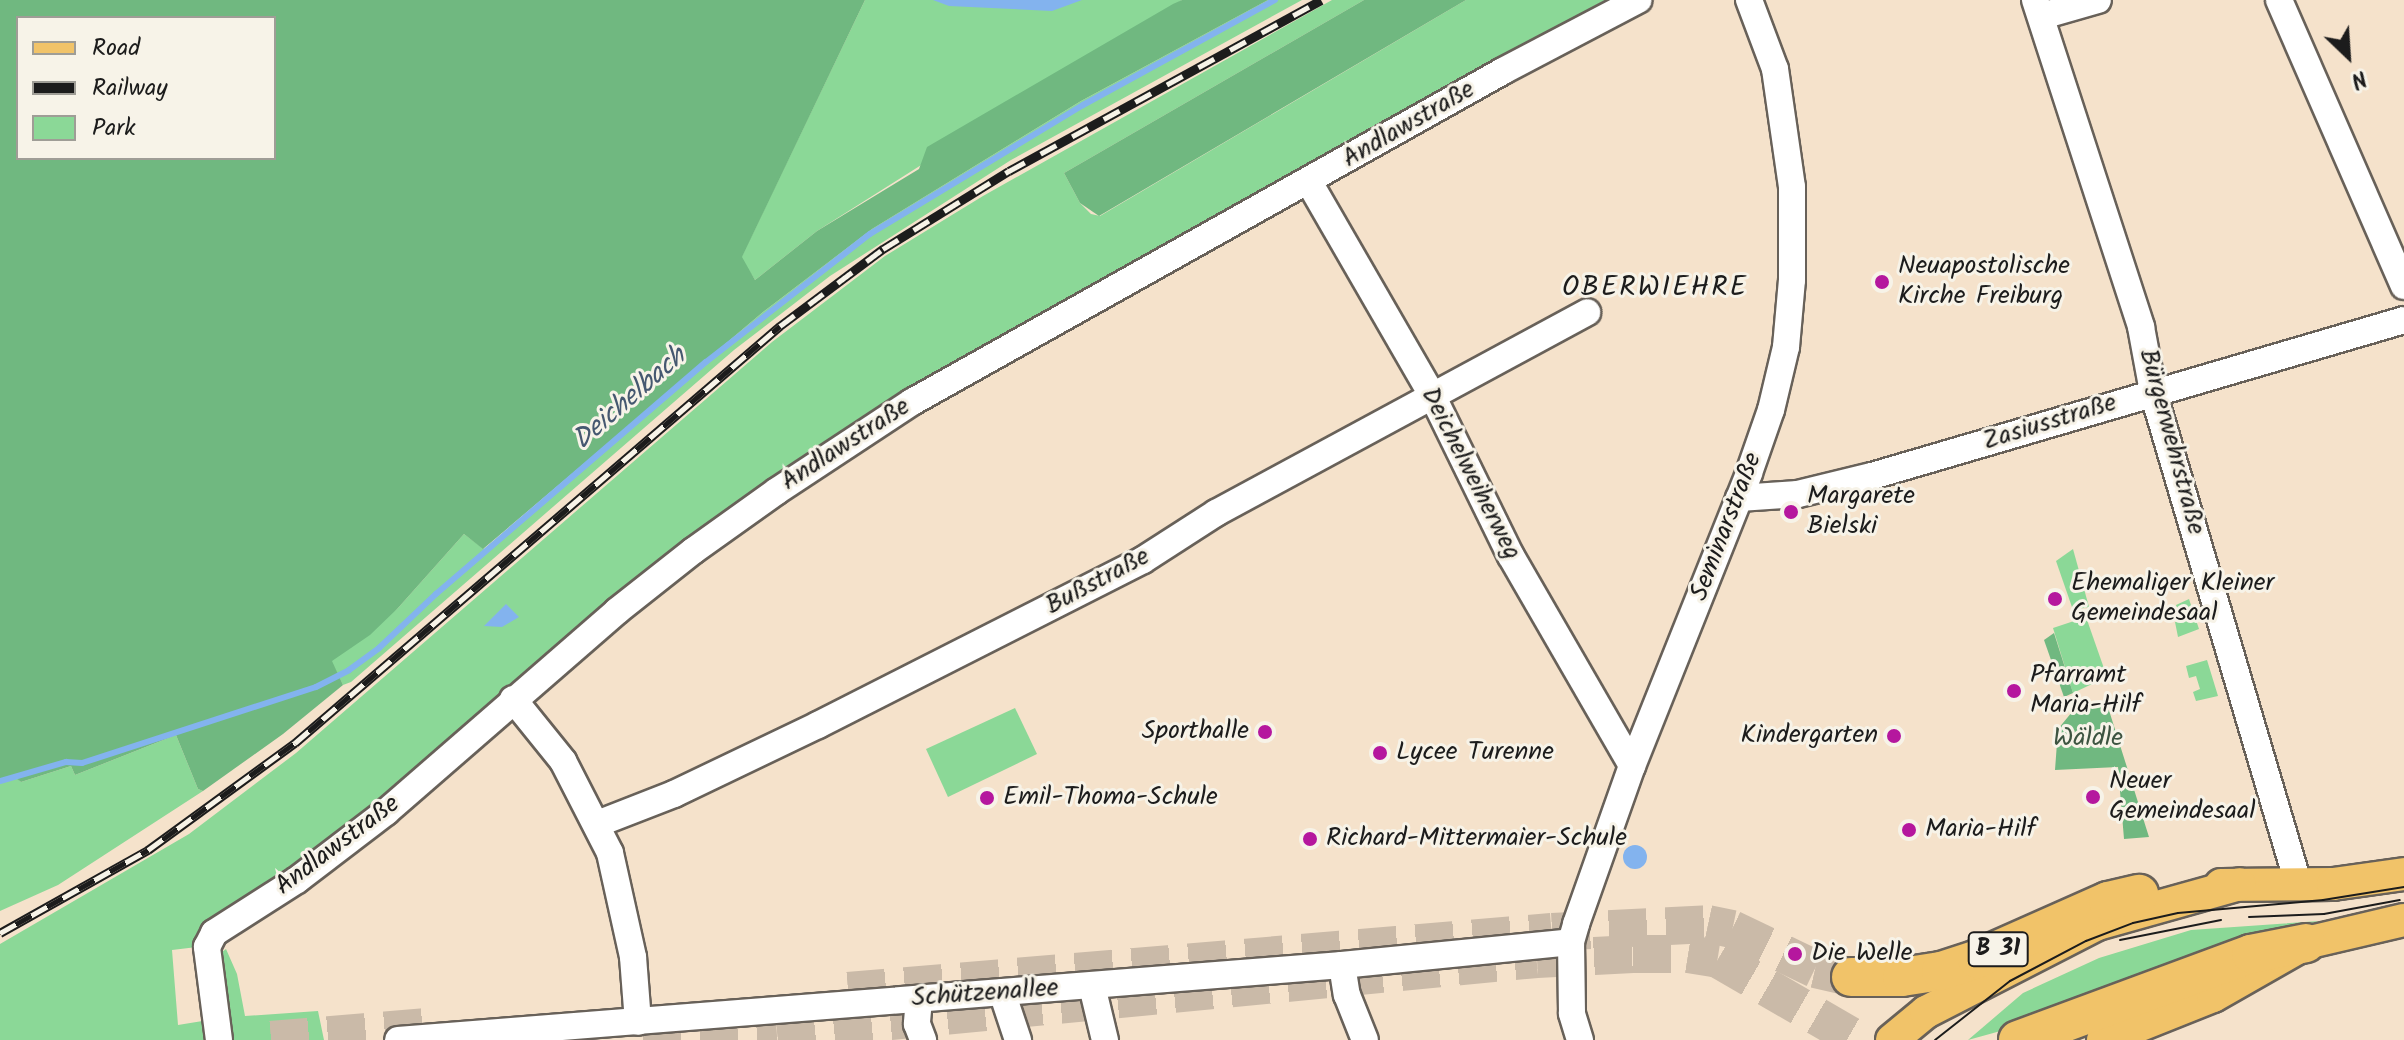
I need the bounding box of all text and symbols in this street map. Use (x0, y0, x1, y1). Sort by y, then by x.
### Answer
legend (16, 16, 276, 160)
north arrow (2308, 16, 2388, 96)
text: Road (92, 29, 140, 68)
text: N (2345, 59, 2372, 97)
text: Railway (92, 69, 168, 108)
street label: Andlawstraße (1337, 75, 1481, 175)
text: Park (92, 109, 136, 148)
place label: Neuapostolische Kirche Freiburg (1898, 251, 2070, 312)
district label: OBERWIEHRE (1562, 271, 1748, 305)
marker: Neuapostolische Kirche Freiburg (1873, 273, 1891, 291)
water label: Deichelbach (566, 341, 694, 457)
street label: Bürgerwehrstraße (2131, 346, 2211, 538)
street label: Deichelweiherweg (1413, 383, 1527, 565)
street label: Zasiusstraße (1979, 388, 2121, 458)
street label: Andlawstraße (776, 392, 916, 498)
street label: Seminarstraße (1685, 449, 1769, 605)
place label: Margarete Bielski (1807, 481, 1915, 542)
marker: Margarete Bielski (1782, 503, 1800, 521)
street label: Bußstraße (1041, 542, 1155, 622)
place label: Ehemaliger Kleiner Gemeindesaal (2071, 568, 2274, 630)
marker: Ehemaliger Kleiner Gemeindesaal (2046, 590, 2064, 608)
place label: Pfarramt Maria-Hilf (2030, 660, 2141, 722)
marker: Pfarramt Maria-Hilf (2005, 682, 2023, 700)
place label: Sporthalle (1142, 716, 1249, 748)
place label: Kindergarten (1741, 720, 1878, 752)
marker: Sporthalle (1256, 723, 1274, 741)
park label: Wäldle (2053, 723, 2123, 755)
marker: Kindergarten (1885, 727, 1903, 745)
place label: Lycee Turenne (1396, 737, 1554, 769)
marker: Lycee Turenne (1371, 744, 1389, 762)
place label: Neuer Gemeindesaal (2109, 766, 2256, 828)
place label: Emil-Thoma-Schule (1003, 782, 1218, 814)
marker: Neuer Gemeindesaal (2084, 788, 2102, 806)
street label: Andlawstraße (270, 789, 406, 903)
marker: Emil-Thoma-Schule (978, 789, 996, 807)
place label: Maria-Hilf (1925, 814, 2036, 846)
marker: Maria-Hilf (1900, 821, 1918, 839)
place label: Richard-Mittermaier-Schule (1326, 823, 1627, 855)
marker: Richard-Mittermaier-Schule (1301, 830, 1319, 848)
road number: B 31 (1966, 929, 2030, 969)
place label: Die Welle (1811, 938, 1913, 970)
marker: Die Welle (1786, 945, 1804, 963)
street label: Schützenallee (911, 973, 1059, 1015)

